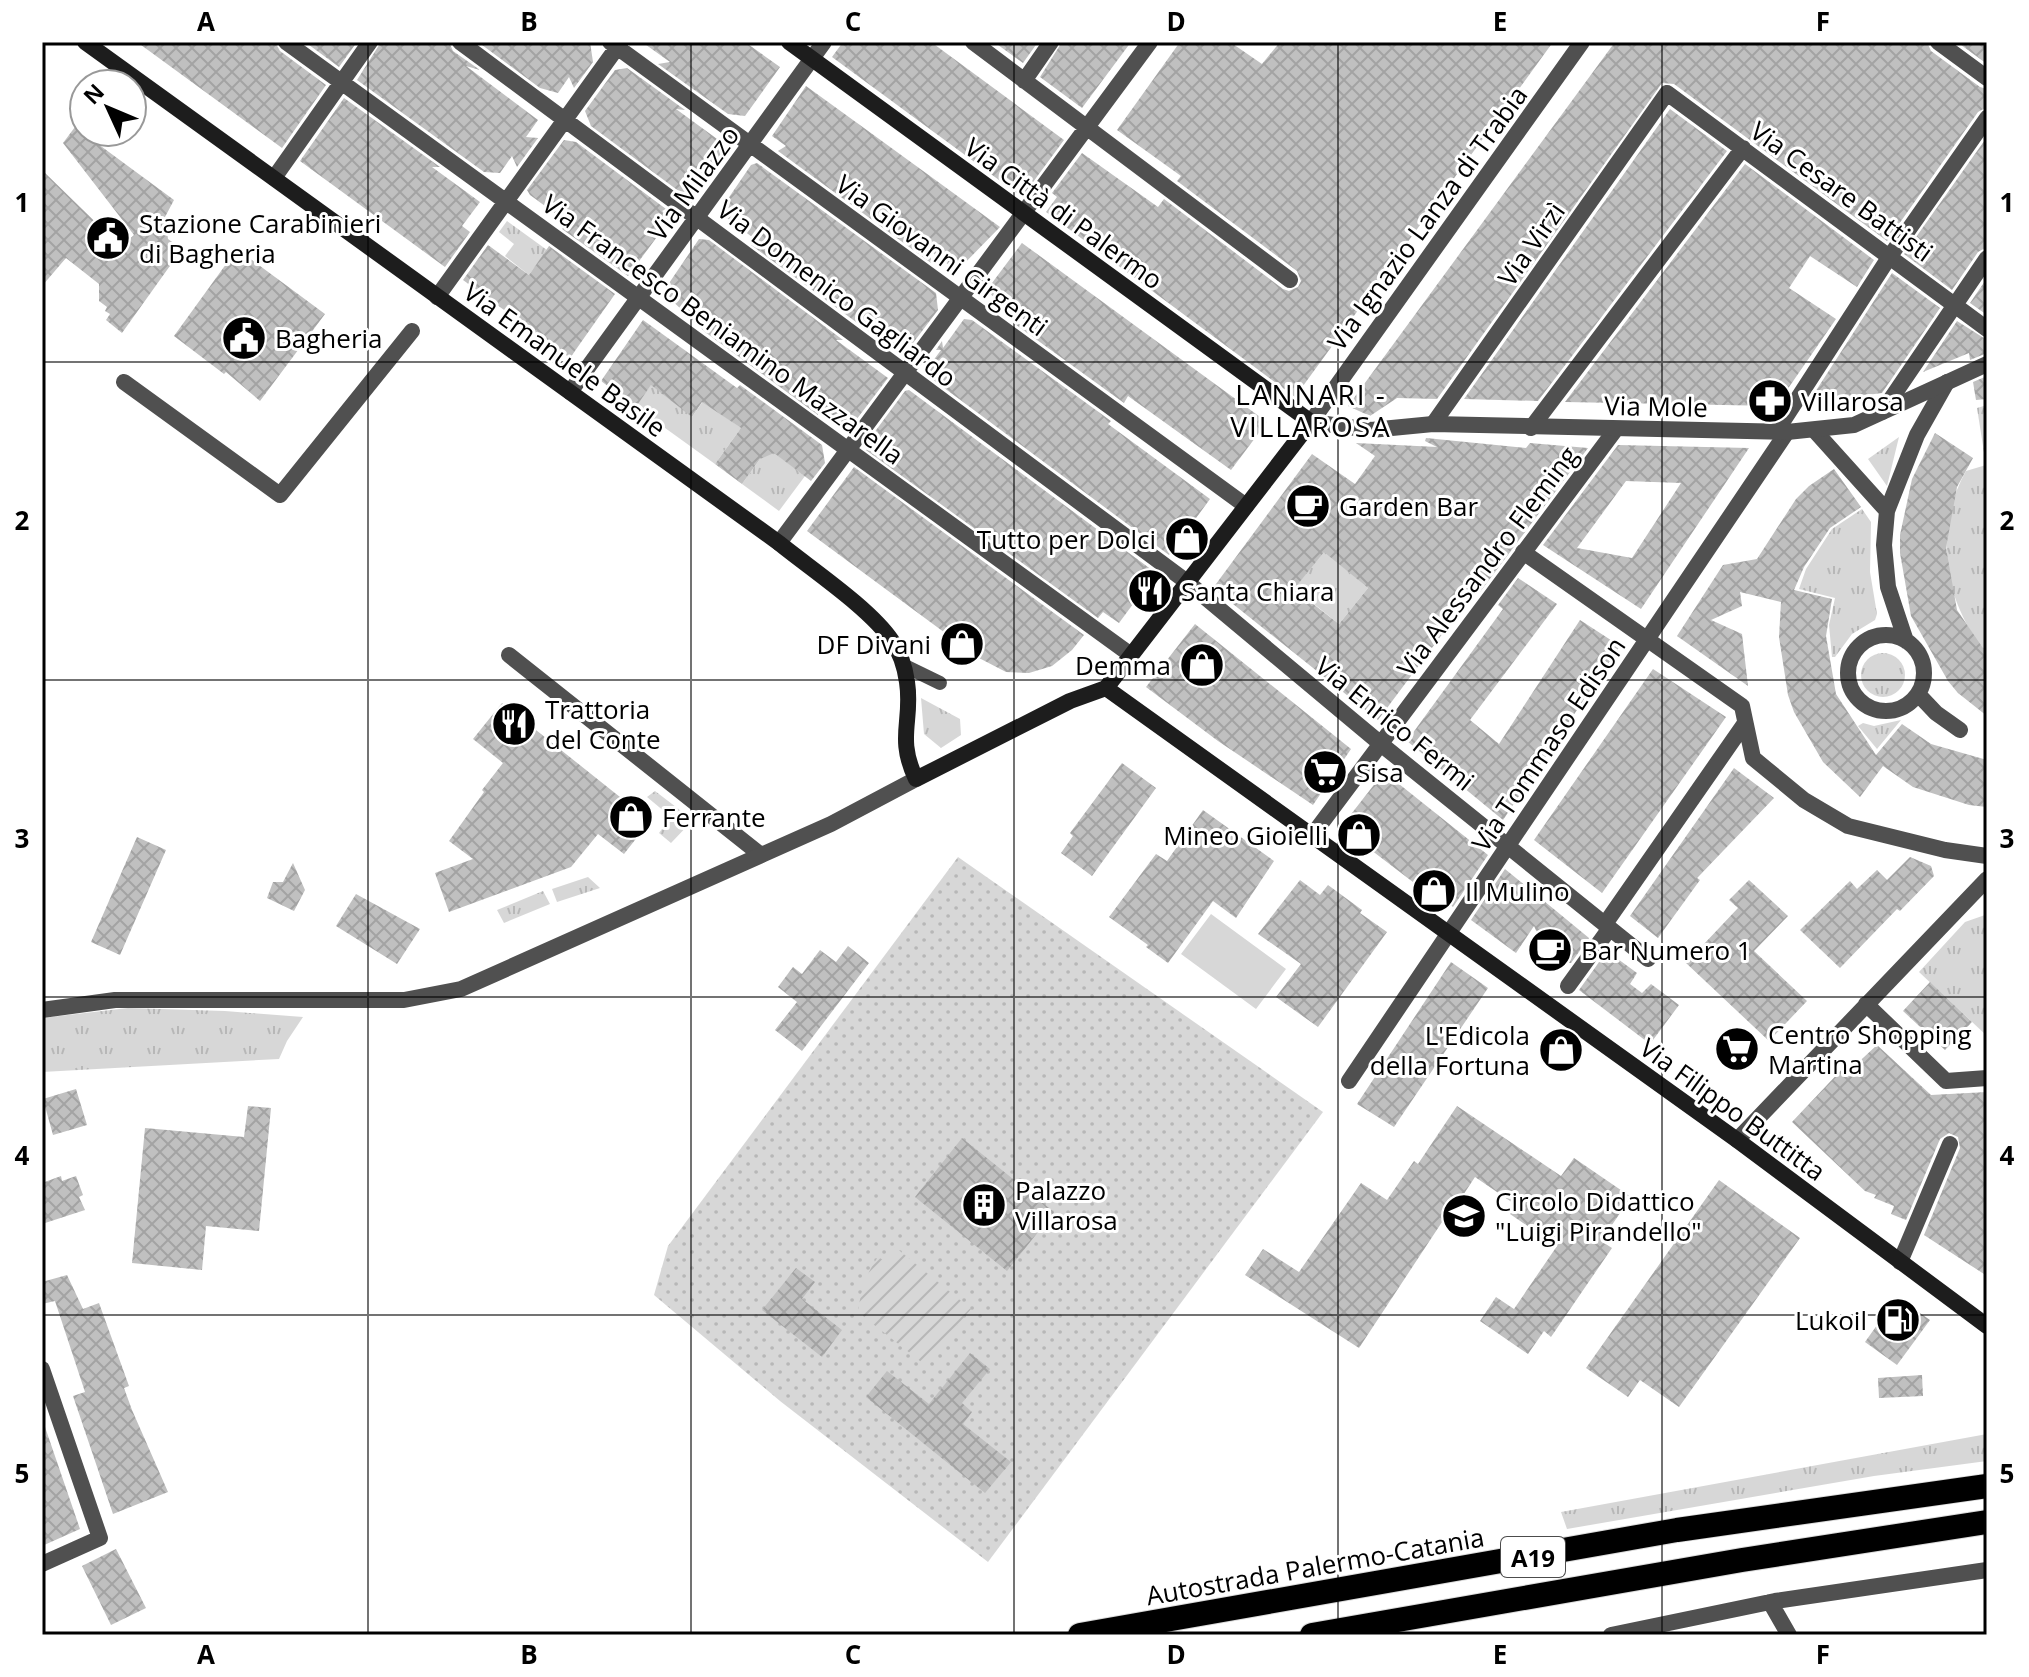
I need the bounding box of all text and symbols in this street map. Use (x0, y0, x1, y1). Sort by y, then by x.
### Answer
text: A (197, 3, 215, 39)
text: B (520, 3, 538, 39)
text: C (845, 3, 861, 39)
text: D (1166, 3, 1186, 39)
text: E (1493, 3, 1507, 39)
text: F (1816, 3, 1830, 39)
north arrow (68, 68, 148, 148)
text: N (76, 77, 110, 110)
street label: Via Ignazio Lanza di Trabia (1319, 78, 1535, 358)
street label: Via Cesare Battisti (1743, 112, 1941, 270)
street label: Via Milazzo (639, 118, 747, 248)
street label: Via Città di Palermo (958, 129, 1170, 297)
street label: Via Giovanni Girgenti (829, 166, 1055, 344)
text: 1 (15, 184, 29, 220)
text: 1 (2000, 184, 2014, 220)
street label: Via Francesco Beniamino Mazzarella (535, 185, 911, 473)
street label: Via Domenico Gagliardo (710, 191, 964, 395)
street label: Via Virzì (1489, 195, 1573, 293)
place label: Stazione Carabinieri di Bagheria (139, 205, 381, 271)
public building icon: Stazione Carabinieri di Bagheria (84, 214, 132, 262)
street label: Via Emanuele Basile (457, 273, 673, 445)
public building icon: Bagheria (220, 314, 268, 362)
place label: Bagheria (275, 320, 383, 356)
district label: LANNARI - VILLAROSA (1230, 375, 1392, 445)
pharmacy icon: Villarosa (1746, 377, 1794, 425)
place label: Villarosa (1801, 383, 1904, 419)
street label: Via Mole (1604, 387, 1708, 425)
street label: Via Alessandro Fleming (1388, 438, 1586, 684)
cafe icon: Garden Bar (1284, 482, 1332, 530)
place label: Garden Bar (1339, 488, 1478, 524)
text: 2 (15, 502, 30, 538)
text: 2 (2000, 502, 2015, 538)
shop icon: Tutto per Dolci (1163, 515, 1211, 563)
place label: Tutto per Dolci (977, 521, 1156, 557)
restaurant icon: Santa Chiara (1126, 567, 1174, 615)
place label: Santa Chiara (1181, 573, 1335, 609)
shop icon: DF Divani (938, 620, 986, 668)
place label: DF Divani (817, 626, 931, 662)
street label: Via Tommaso Edison (1463, 630, 1633, 858)
shop icon: Demma (1178, 641, 1226, 689)
place label: Demma (1075, 647, 1171, 683)
street label: Via Enrico Fermi (1308, 648, 1482, 798)
place label: Trattoria del Conte (545, 691, 661, 757)
restaurant icon: Trattoria del Conte (490, 700, 538, 748)
supermarket icon: Sisa (1301, 748, 1349, 796)
place label: Sisa (1356, 754, 1404, 790)
shop icon: Ferrante (607, 793, 655, 841)
place label: Ferrante (662, 799, 766, 835)
shop icon: Mineo Gioielli (1335, 811, 1383, 859)
place label: Mineo Gioielli (1163, 817, 1328, 853)
text: 3 (15, 820, 29, 856)
text: 3 (2000, 820, 2014, 856)
shop icon: Il Mulino (1410, 867, 1458, 915)
place label: Il Mulino (1465, 873, 1570, 909)
cafe icon: Bar Numero 1 (1526, 926, 1574, 974)
place label: Bar Numero 1 (1581, 932, 1752, 968)
place label: Centro Shopping Martina (1768, 1016, 1972, 1082)
place label: L'Edicola della Fortuna (1370, 1017, 1530, 1083)
supermarket icon: Centro Shopping Martina (1713, 1025, 1761, 1073)
shop icon: L'Edicola della Fortuna (1537, 1026, 1585, 1074)
street label: Via Filippo Buttitta (1633, 1029, 1833, 1189)
text: 4 (15, 1137, 30, 1173)
text: 4 (2000, 1137, 2015, 1173)
place label: Palazzo Villarosa (1015, 1172, 1118, 1238)
building icon: Palazzo Villarosa (960, 1181, 1008, 1229)
place label: Circolo Didattico "Luigi Pirandello" (1495, 1183, 1702, 1249)
school or university icon: Circolo Didattico "Luigi Pirandello" (1440, 1192, 1488, 1240)
fuel station icon: Lukoil (1874, 1296, 1922, 1344)
place label: Lukoil (1795, 1302, 1867, 1338)
text: 5 (15, 1455, 29, 1491)
text: 5 (2000, 1455, 2014, 1491)
street label: Autostrada Palermo-Catania (1143, 1519, 1487, 1613)
road number: A19 (1501, 1537, 1565, 1577)
text: A (197, 1636, 215, 1672)
text: B (520, 1636, 538, 1672)
text: C (845, 1636, 861, 1672)
text: D (1166, 1636, 1186, 1672)
text: E (1493, 1636, 1507, 1672)
text: F (1816, 1636, 1830, 1672)

